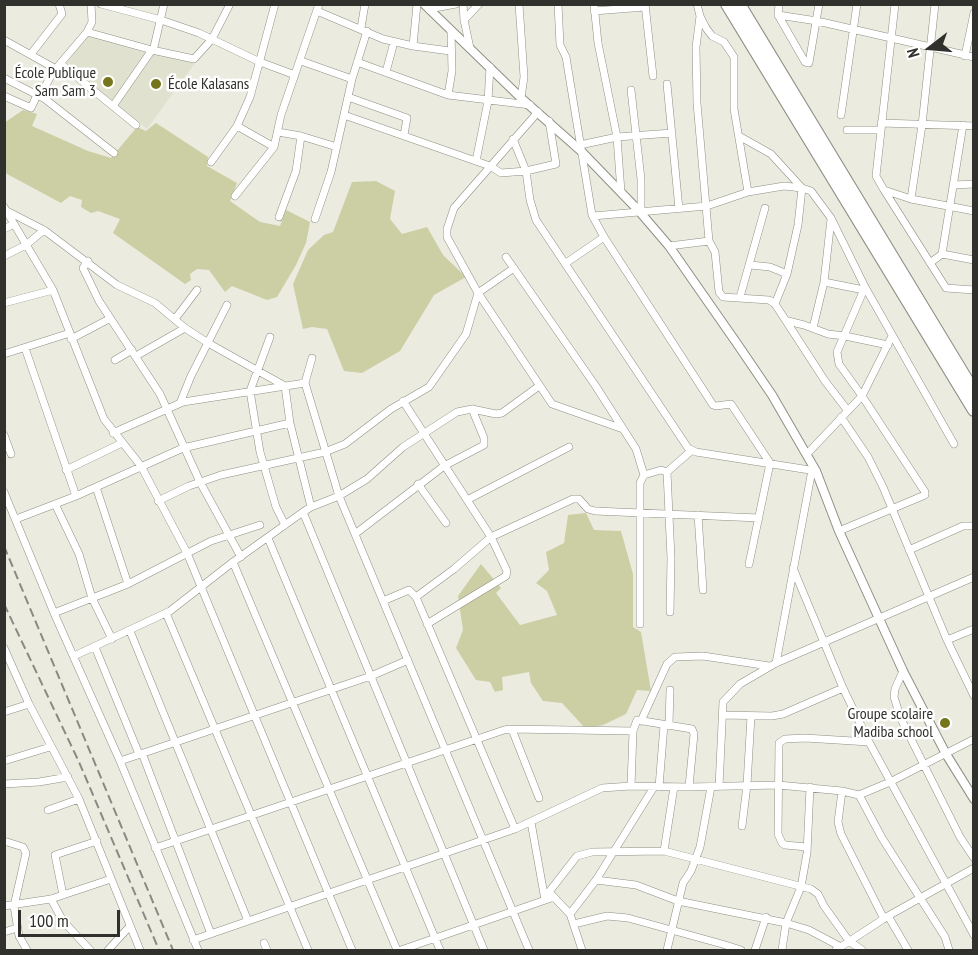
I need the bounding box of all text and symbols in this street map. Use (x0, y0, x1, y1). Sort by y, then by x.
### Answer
north arrow (900, 18, 960, 78)
text: N (902, 46, 924, 60)
place label: École Publique Sam Sam 3 (15, 63, 96, 101)
place label: École Kalasans (168, 74, 249, 94)
marker: École Publique Sam Sam 3 (101, 75, 115, 89)
marker: École Kalasans (149, 77, 163, 91)
place label: Groupe scolaire Madiba school (848, 704, 933, 742)
marker: Groupe scolaire Madiba school (938, 716, 952, 730)
scale bar (21, 898, 123, 936)
text: 100 m (29, 909, 69, 932)

